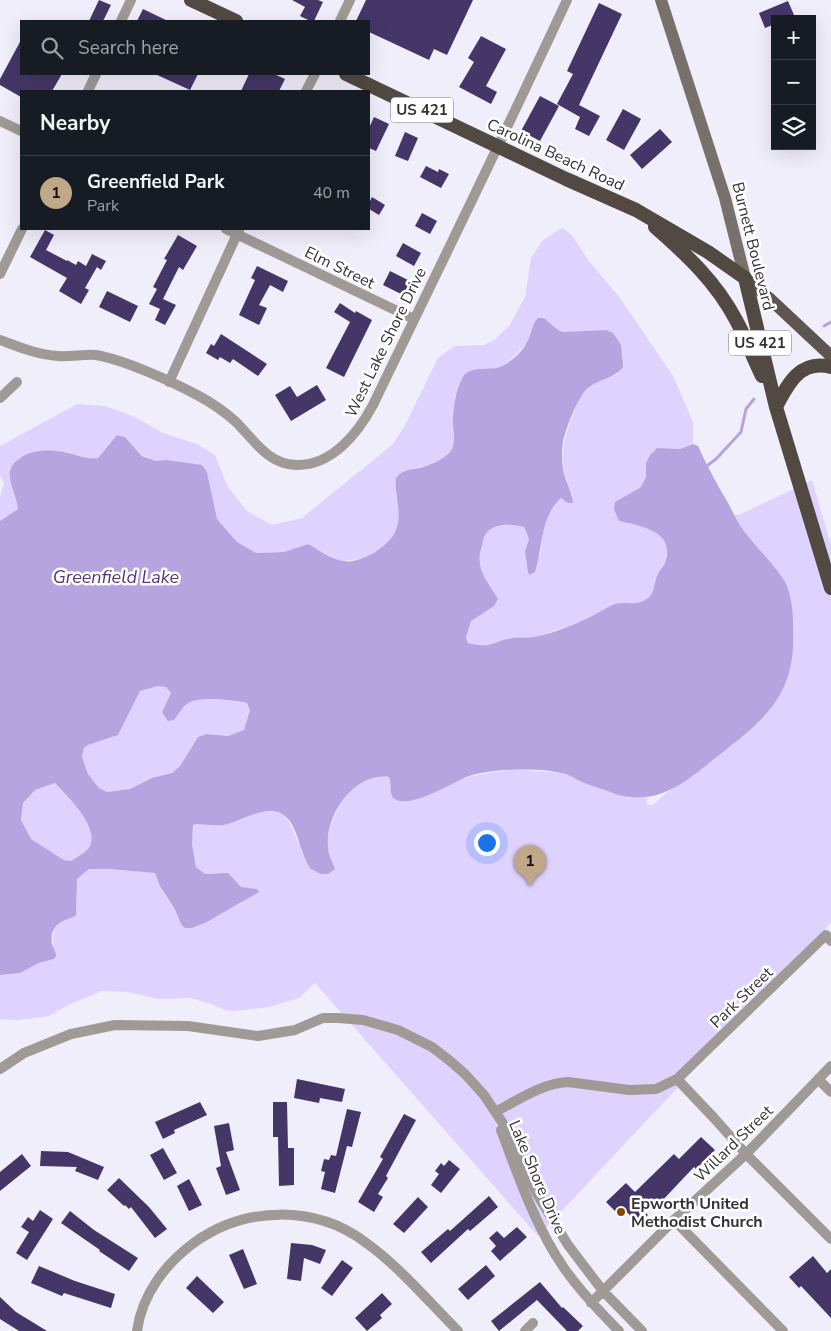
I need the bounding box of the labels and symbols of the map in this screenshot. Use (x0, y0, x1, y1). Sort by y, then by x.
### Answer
road number: US 421 (391, 98, 453, 122)
street label: Carolina Beach Road (483, 113, 628, 196)
street label: Burnett Boulevard (726, 180, 780, 313)
street label: Elm Street (301, 241, 379, 295)
street label: West Lake Shore Drive (340, 264, 432, 421)
road number: US 421 (729, 330, 791, 356)
water label: Greenfield Lake (53, 565, 180, 589)
your location (474, 830, 500, 856)
pin: 1 (514, 845, 546, 886)
street label: Park Street (705, 962, 778, 1033)
street label: Willard Street (689, 1100, 778, 1187)
street label: Lake Shore Drive (503, 1117, 571, 1238)
place label: Epworth United Methodist Church (631, 1193, 763, 1233)
marker: Epworth United Methodist Church (615, 1206, 627, 1218)

